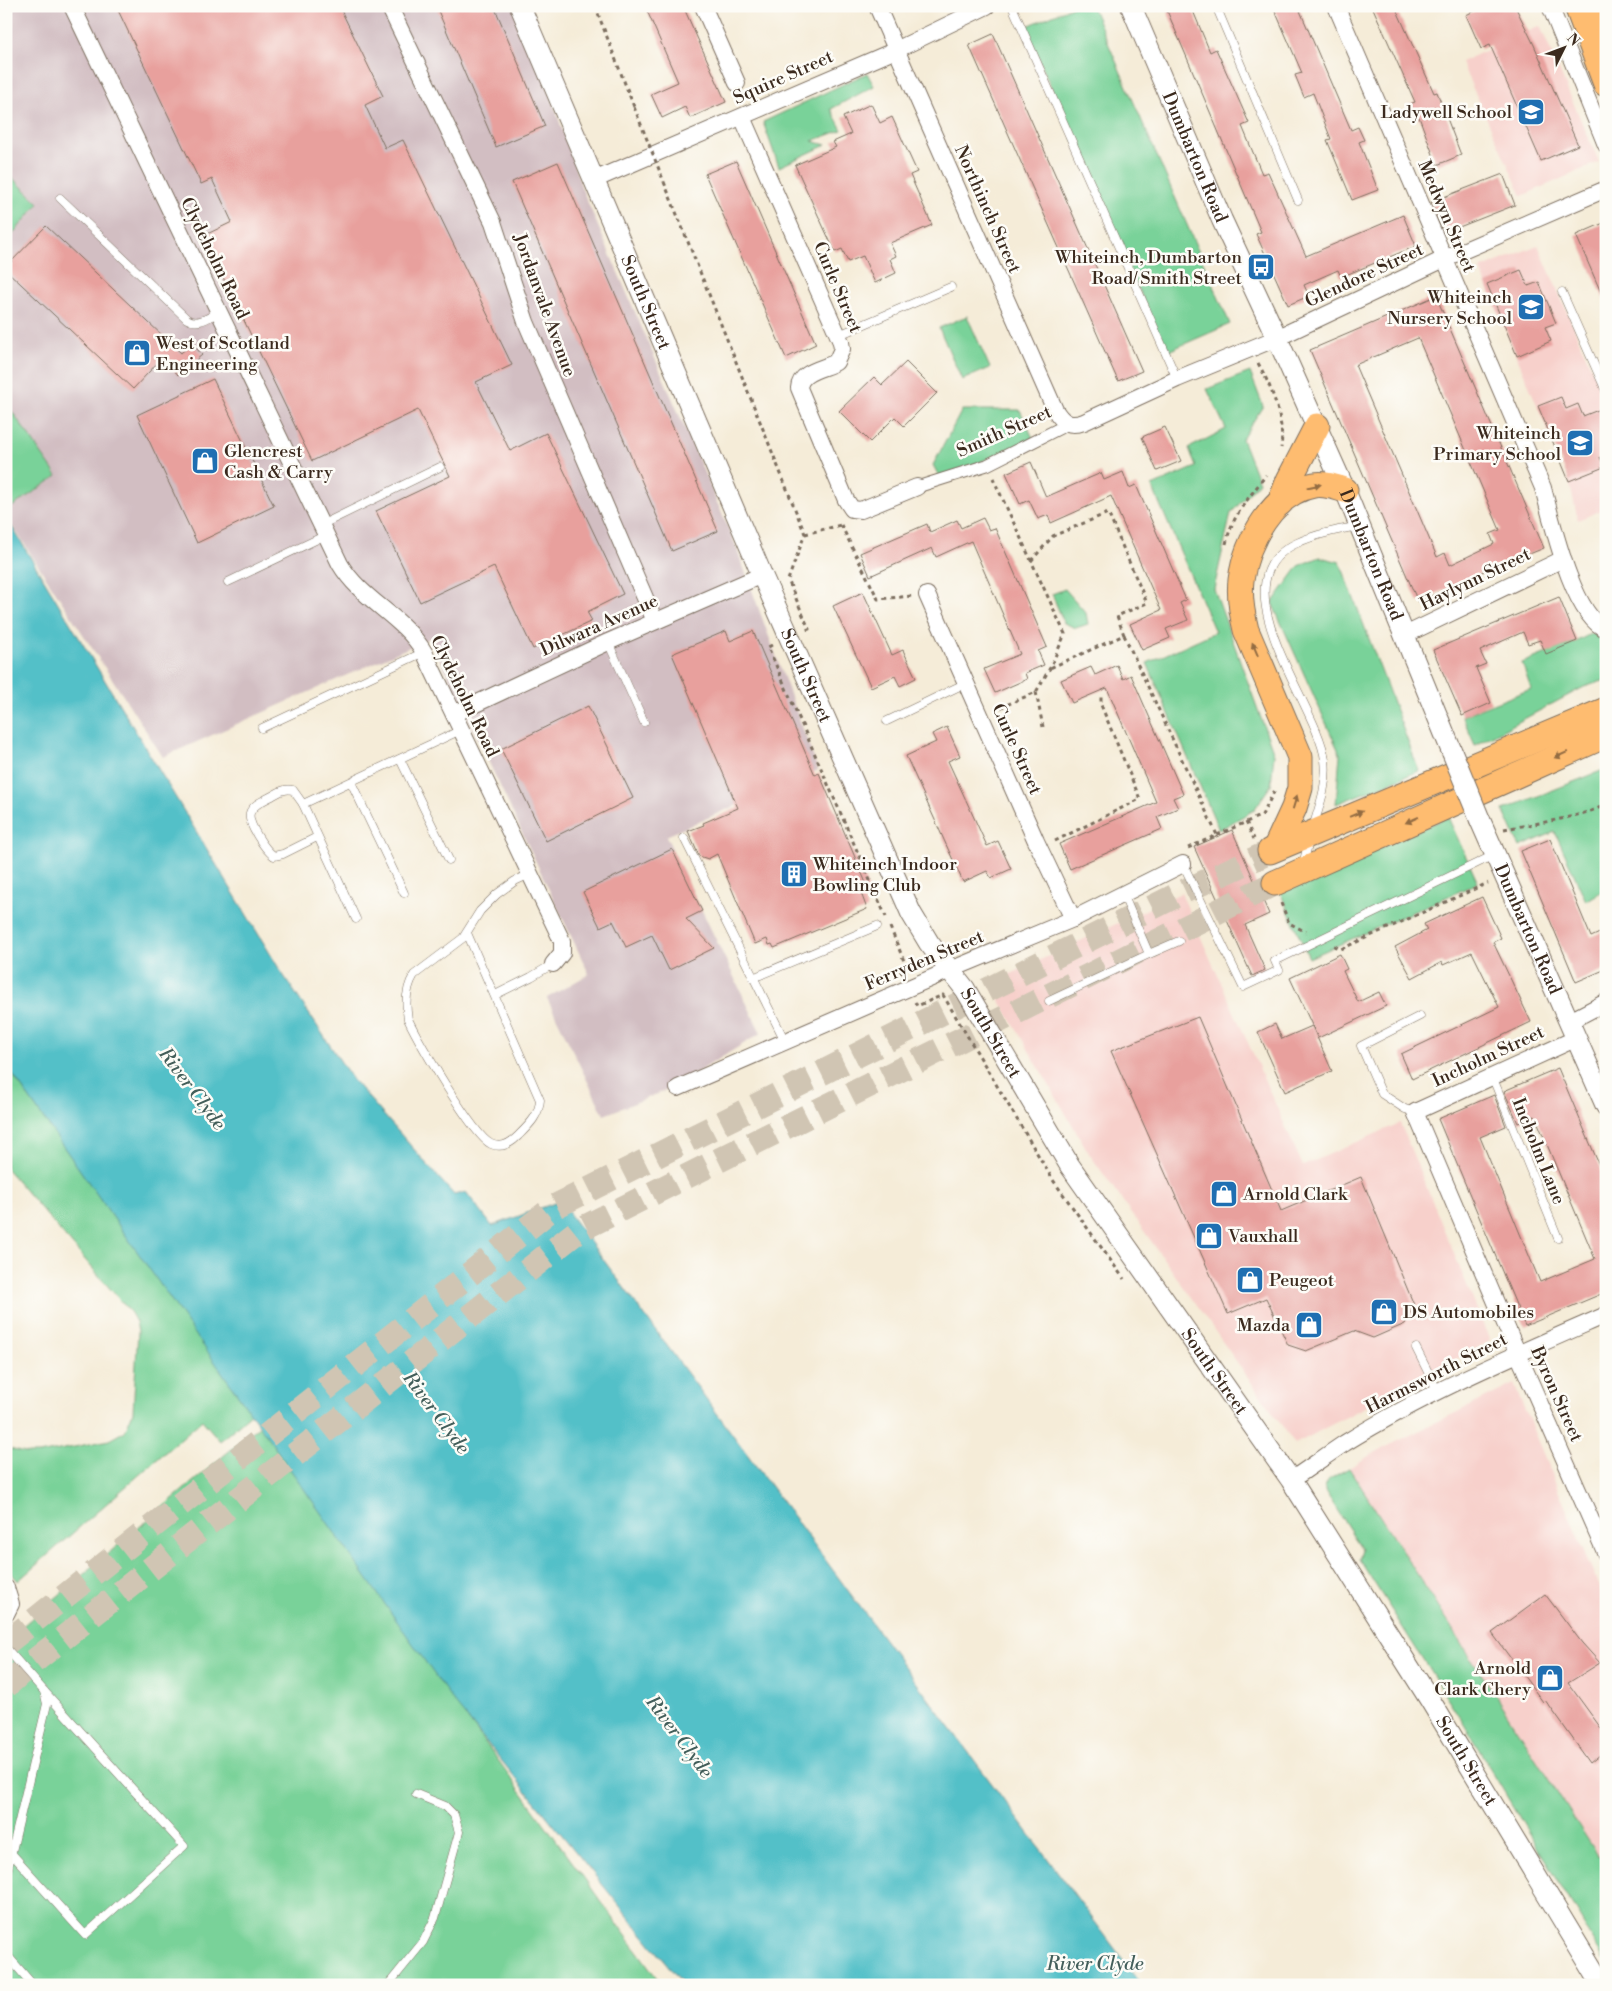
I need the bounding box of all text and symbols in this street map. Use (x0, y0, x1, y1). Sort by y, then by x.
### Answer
north arrow (1540, 22, 1590, 72)
text: N (1563, 30, 1583, 50)
street label: Squire Street (730, 45, 837, 110)
street label: Dumbarton Road (1157, 88, 1233, 227)
school or university icon: Ladywell School (1516, 97, 1546, 127)
place label: Ladywell School (1380, 101, 1513, 124)
street label: Northinch Street (949, 142, 1026, 277)
street label: Medwyn Street (1413, 157, 1481, 276)
street label: Clydeholm Road (175, 193, 254, 324)
street label: Jordanvale Avenue (508, 229, 581, 380)
street label: Curle Street (808, 238, 867, 337)
street label: Glendore Street (1301, 238, 1428, 313)
place label: Whiteinch, Dumbarton Road/ Smith Street (1054, 246, 1243, 290)
street label: South Street (615, 252, 676, 354)
bus stop icon: Whiteinch, Dumbarton Road/ Smith Street (1246, 252, 1276, 282)
place label: Whiteinch Nursery School (1387, 286, 1513, 330)
school or university icon: Whiteinch Nursery School (1516, 292, 1546, 322)
place label: West of Scotland Engineering (155, 332, 291, 376)
shop icon: West of Scotland Engineering (122, 338, 152, 368)
street label: Smith Street (953, 400, 1056, 463)
place label: Whiteinch Primary School (1433, 422, 1562, 466)
school or university icon: Whiteinch Primary School (1565, 428, 1595, 458)
place label: Glencrest Cash & Carry (224, 440, 333, 484)
shop icon: Glencrest Cash & Carry (190, 446, 220, 476)
one-way arrow (1306, 482, 1321, 490)
street label: Dumbarton Road (1334, 486, 1408, 625)
street label: Haylynn Street (1416, 542, 1535, 616)
street label: Dilwara Avenue (537, 589, 662, 662)
street label: South Street (775, 625, 837, 727)
street label: Clydeholm Road (425, 631, 504, 762)
one-way arrow (1250, 642, 1258, 656)
street label: Curle Street (986, 700, 1047, 799)
one-way arrow (1554, 751, 1568, 759)
one-way arrow (1292, 794, 1300, 809)
one-way arrow (1349, 810, 1364, 818)
one-way arrow (1405, 817, 1419, 825)
place label: Whiteinch Indoor Bowling Club (812, 853, 957, 897)
building icon: Whiteinch Indoor Bowling Club (779, 859, 809, 889)
street label: Dumbarton Road (1489, 860, 1567, 999)
street label: Ferryden Street (861, 925, 988, 996)
street label: South Street (955, 984, 1026, 1083)
street label: Incholm Street (1428, 1020, 1548, 1092)
water label: River Clyde (153, 1042, 231, 1135)
street label: Incholm Lane (1507, 1094, 1570, 1208)
shop icon: Arnold Clark (1209, 1179, 1239, 1209)
place label: Arnold Clark (1242, 1183, 1349, 1206)
shop icon: Vauxhall (1194, 1221, 1224, 1251)
place label: Vauxhall (1227, 1225, 1299, 1248)
shop icon: Peugeot (1235, 1265, 1265, 1295)
place label: Peugeot (1269, 1269, 1335, 1292)
shop icon: DS Automobiles (1369, 1297, 1399, 1327)
place label: DS Automobiles (1403, 1301, 1534, 1324)
shop icon: Mazda (1294, 1310, 1324, 1340)
place label: Mazda (1237, 1314, 1291, 1337)
street label: South Street (1176, 1324, 1253, 1420)
street label: Harmsworth Street (1361, 1327, 1512, 1419)
street label: Byron Street (1525, 1342, 1588, 1446)
water label: River Clyde (397, 1366, 475, 1459)
place label: Arnold Clark Chery (1434, 1657, 1532, 1701)
shop icon: Arnold Clark Chery (1535, 1663, 1565, 1693)
water label: River Clyde (640, 1690, 718, 1783)
street label: South Street (1430, 1712, 1502, 1811)
water label: River Clyde (1045, 1952, 1144, 1976)

